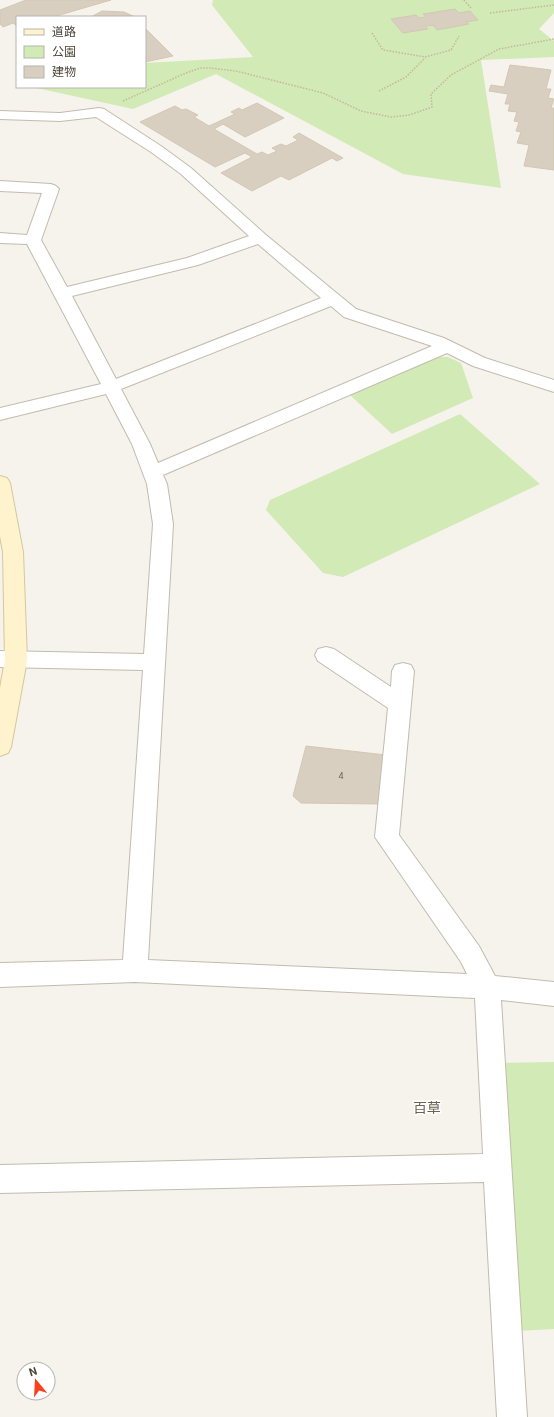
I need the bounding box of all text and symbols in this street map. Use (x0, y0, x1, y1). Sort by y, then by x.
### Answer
legend (16, 16, 146, 88)
text: 道路 (52, 25, 76, 39)
text: 公園 (52, 45, 76, 59)
text: 建物 (52, 65, 76, 79)
house number: 4 (338, 771, 344, 781)
district label: 百草 (413, 1100, 441, 1116)
north arrow (16, 1361, 56, 1401)
text: N (27, 1365, 39, 1379)

